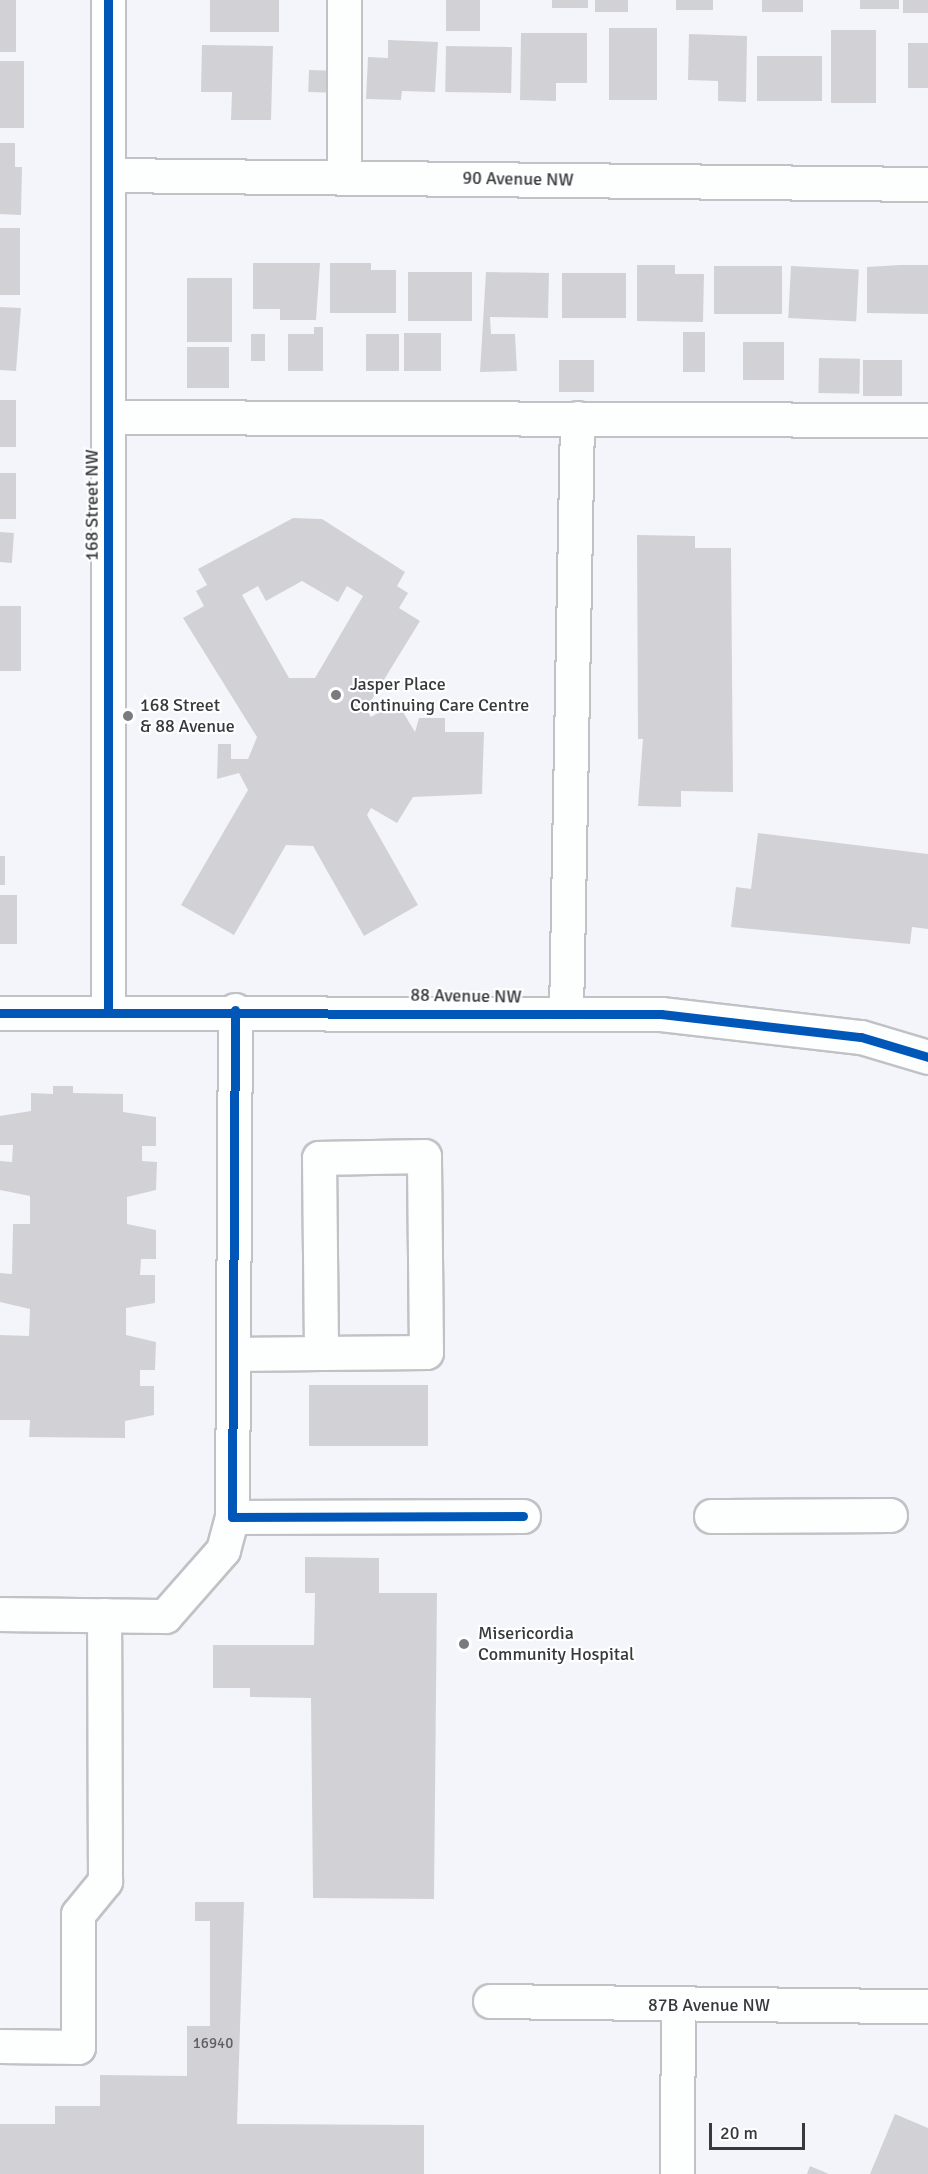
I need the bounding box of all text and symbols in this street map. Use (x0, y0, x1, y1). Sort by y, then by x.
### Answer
street label: 90 Avenue NW (462, 167, 574, 191)
street label: 168 Street NW (81, 449, 103, 561)
place label: Jasper Place Continuing Care Centre (350, 674, 529, 716)
marker: Jasper Place Continuing Care Centre (327, 686, 345, 704)
place label: 168 Street & 88 Avenue (140, 695, 235, 738)
marker: 168 Street & 88 Avenue (121, 709, 135, 723)
street label: 88 Avenue NW (410, 984, 522, 1008)
place label: Misericordia Community Hospital (478, 1623, 634, 1666)
marker: Misericordia Community Hospital (455, 1635, 473, 1653)
street label: 87B Avenue NW (648, 1994, 770, 2016)
house number: 16940 (193, 2035, 233, 2053)
scale bar (712, 2111, 808, 2149)
text: 20 m (720, 2122, 758, 2144)

